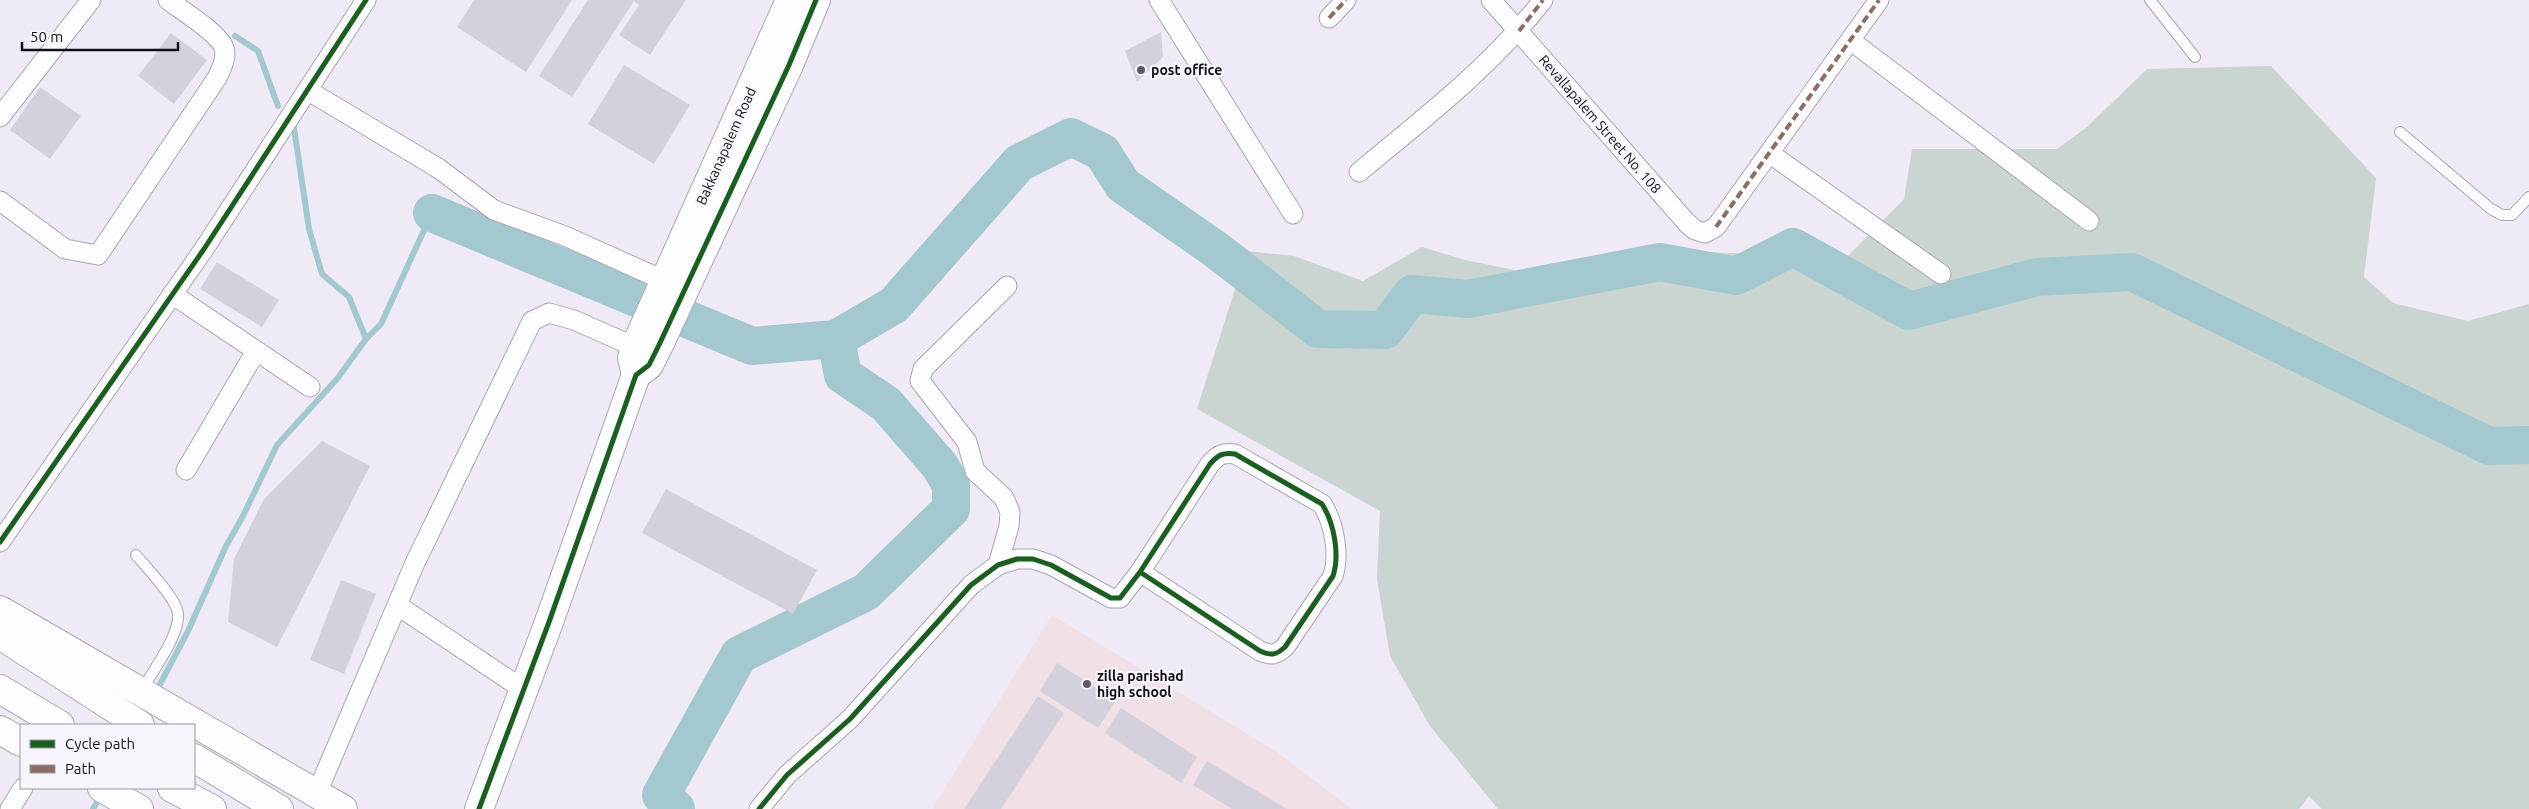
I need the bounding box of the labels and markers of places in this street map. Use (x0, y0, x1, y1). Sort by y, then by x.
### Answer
place label: post office (1151, 62, 1222, 78)
marker: post office (1135, 64, 1147, 76)
place label: zilla parishad high school (1097, 668, 1184, 700)
marker: zilla parishad high school (1081, 678, 1093, 690)

